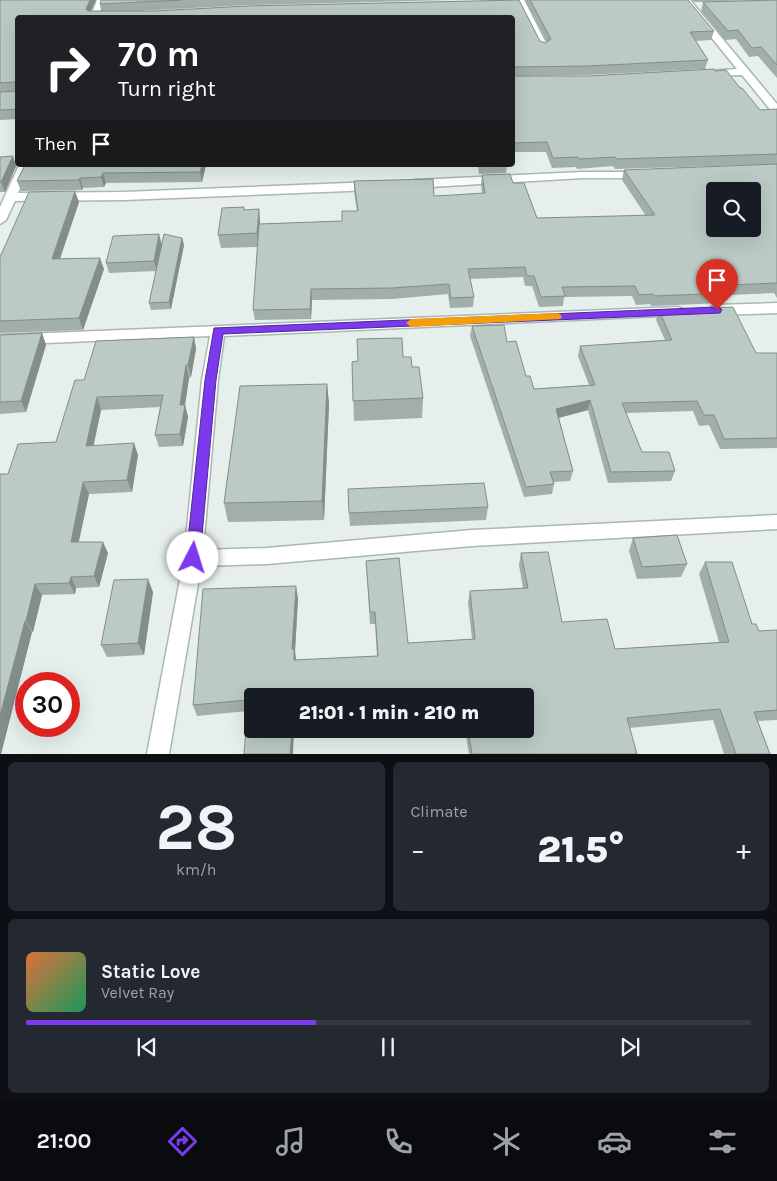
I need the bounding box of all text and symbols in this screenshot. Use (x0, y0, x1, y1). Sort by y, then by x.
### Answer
text: 70 m (118, 34, 200, 75)
icon: right (35, 35, 100, 100)
text: Turn right (118, 76, 216, 102)
icon: arrive (87, 130, 115, 158)
text: Then (35, 133, 77, 155)
map controls (706, 182, 761, 237)
button: search (706, 182, 761, 237)
pin (696, 259, 738, 310)
icon: arrive (703, 266, 731, 294)
position arrow (166, 531, 218, 583)
speed limit sign: 30 (15, 672, 80, 737)
text: 21:01 · 1 min · 210 m (299, 702, 479, 724)
text: 28 (156, 789, 237, 865)
text: Climate (411, 802, 468, 821)
text: 21.5° (537, 827, 625, 872)
text: − (411, 833, 425, 866)
text: + (736, 833, 751, 866)
text: km/h (176, 860, 217, 879)
text: Static Love (101, 961, 200, 983)
text: Velvet Ray (101, 983, 174, 1002)
icon: previous (133, 1033, 161, 1061)
icon: pause (374, 1033, 402, 1061)
icon: next (616, 1033, 644, 1061)
icon: directions (165, 1124, 200, 1159)
icon: music (273, 1124, 308, 1159)
icon: phone (381, 1124, 416, 1159)
icon: climate (489, 1124, 524, 1159)
icon: car (597, 1124, 632, 1159)
icon: filters (705, 1124, 740, 1159)
text: 21:00 (37, 1128, 91, 1154)

